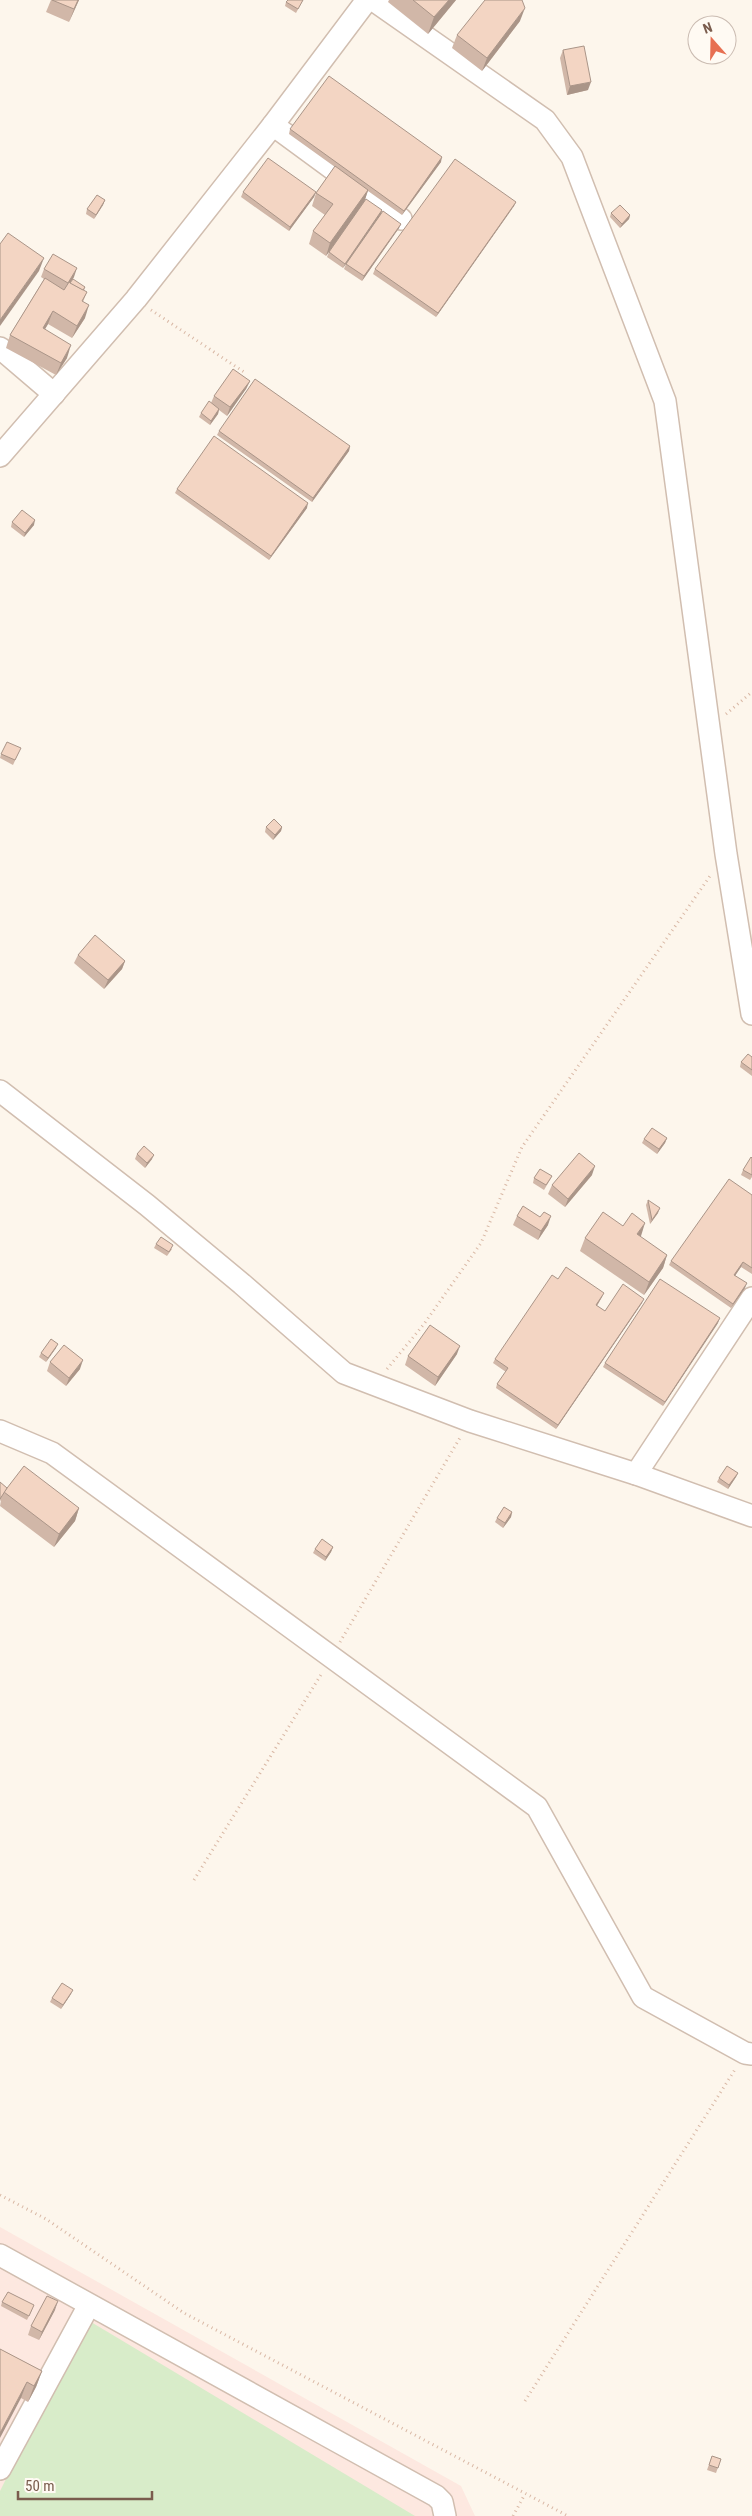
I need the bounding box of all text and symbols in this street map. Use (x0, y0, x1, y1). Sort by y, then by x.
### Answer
north arrow (687, 15, 737, 65)
text: N (701, 19, 714, 37)
scale bar (18, 2468, 151, 2500)
text: 50 m (25, 2477, 55, 2495)

